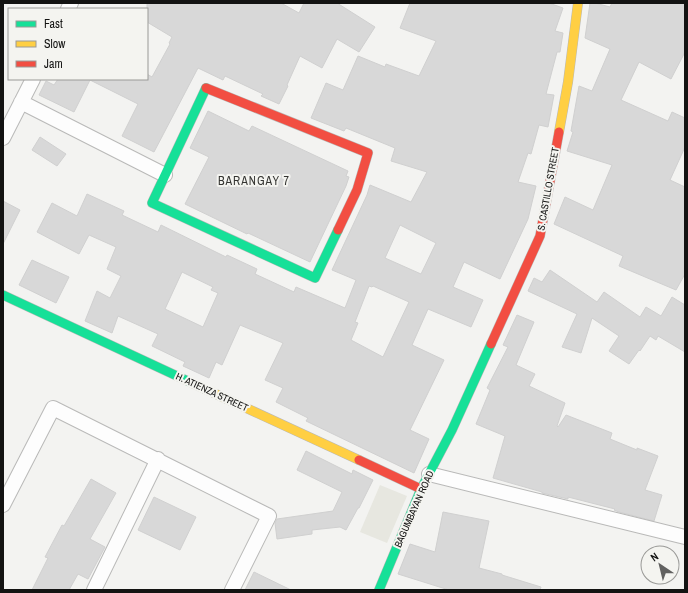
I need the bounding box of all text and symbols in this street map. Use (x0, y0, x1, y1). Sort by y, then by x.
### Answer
legend (8, 8, 148, 80)
text: Fast (44, 16, 63, 32)
text: Slow (44, 36, 66, 52)
text: Jam (44, 56, 63, 72)
street label: S. CASTILLO STREET (534, 146, 562, 232)
district label: BARANGAY 7 (218, 173, 290, 189)
street label: H. ATIENZA STREET (174, 370, 250, 414)
street label: BAGUMBAYAN ROAD (391, 469, 437, 549)
north arrow (640, 545, 680, 585)
text: N (648, 549, 661, 564)

